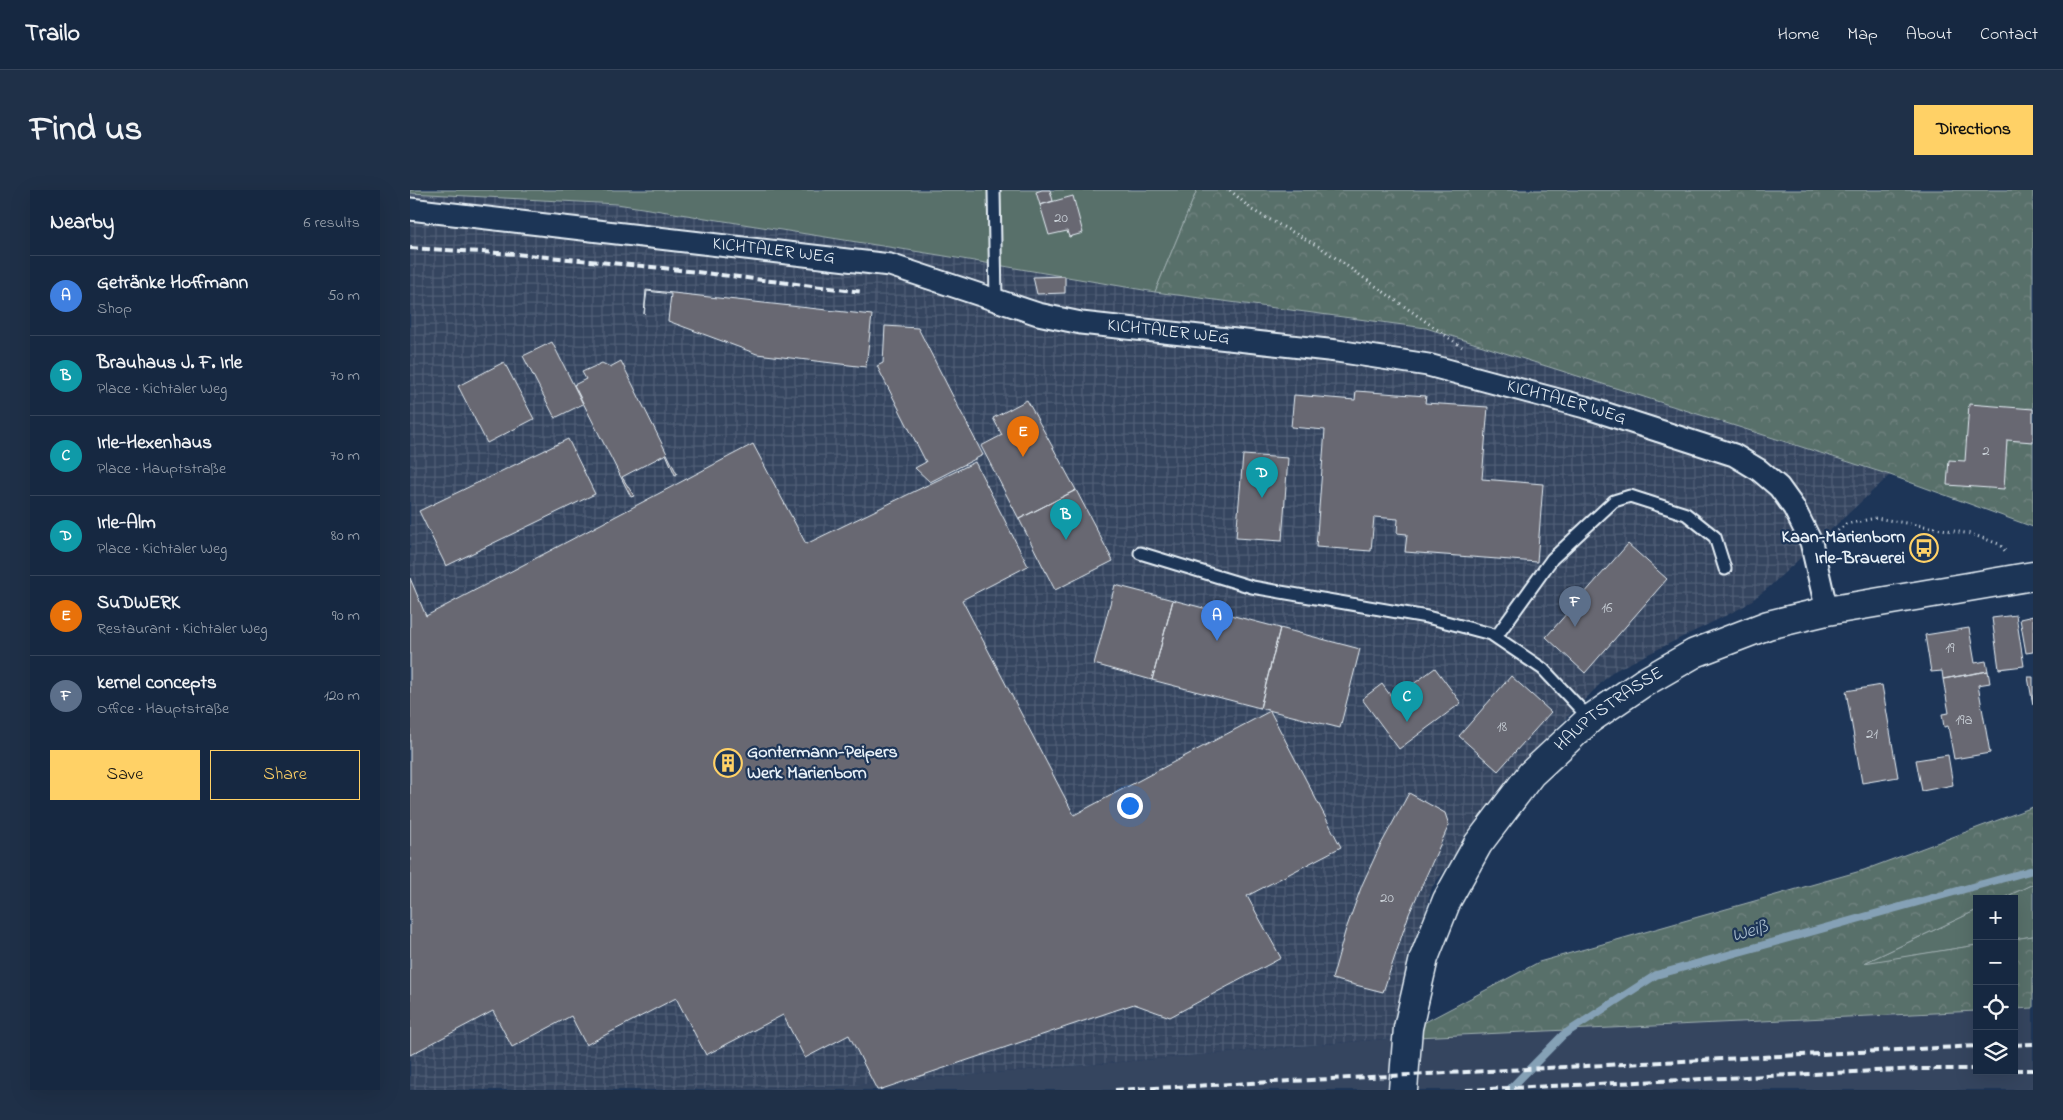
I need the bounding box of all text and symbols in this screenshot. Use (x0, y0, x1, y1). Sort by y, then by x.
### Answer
text: Trailo (25, 17, 80, 52)
text: Home (1778, 22, 1819, 48)
text: Map (1847, 22, 1878, 48)
text: About (1906, 22, 1952, 48)
text: Contact (1980, 22, 2038, 48)
text: Find us (30, 105, 142, 156)
button: Directions (1914, 105, 2033, 155)
house number: 20 (1054, 207, 1068, 229)
text: Nearby (50, 208, 114, 238)
text: 6 results (303, 211, 360, 235)
street label: KICHTALER WEG (711, 231, 836, 271)
text: Getränke Hoffmann (97, 270, 248, 297)
text: A (61, 284, 71, 308)
text: 50 m (328, 284, 360, 308)
text: Shop (97, 297, 132, 321)
street label: KICHTALER WEG (1106, 313, 1231, 352)
text: Brauhaus J. F. Irle (97, 350, 242, 377)
text: B (61, 364, 71, 388)
text: 70 m (330, 364, 360, 388)
street label: KICHTALER WEG (1504, 374, 1629, 432)
text: Place · Kichtaler Weg (97, 377, 227, 401)
pin: E (1007, 416, 1039, 457)
text: Irle-Hexenhaus (97, 430, 212, 457)
house number: 2 (1982, 440, 1990, 462)
text: C (62, 444, 70, 468)
text: 70 m (330, 444, 360, 468)
text: Place · Hauptstraße (97, 457, 226, 481)
pin: D (1246, 457, 1278, 498)
pin: B (1050, 499, 1082, 540)
text: Irle-Alm (97, 510, 156, 537)
text: D (60, 524, 72, 548)
text: 80 m (331, 524, 360, 548)
place label: Kaan-Marienborn Irle-Brauerei (1781, 525, 1905, 572)
bus stop icon: Kaan-Marienborn Irle-Brauerei (1909, 533, 1939, 563)
text: Place · Kichtaler Weg (97, 537, 227, 561)
pin: F (1559, 586, 1591, 627)
text: SuDWERK (97, 590, 180, 617)
house number: 16 (1601, 597, 1613, 619)
pin: A (1201, 600, 1233, 641)
text: E (61, 604, 71, 628)
text: 90 m (332, 604, 360, 628)
text: Restaurant · Kichtaler Weg (97, 617, 268, 641)
house number: 19 (1945, 637, 1955, 659)
street label: HAUPTSTRASSE (1549, 661, 1669, 758)
text: kernel concepts (97, 670, 217, 697)
pin: C (1391, 681, 1423, 722)
text: F (61, 684, 71, 708)
text: 120 m (324, 684, 360, 708)
text: Office · Hauptstraße (97, 697, 229, 721)
house number: 19a (1955, 709, 1973, 731)
house number: 18 (1497, 716, 1508, 738)
house number: 21 (1866, 723, 1878, 745)
place label: Gontermann-Peipers Werk Marienborn (747, 740, 898, 787)
building icon: Gontermann-Peipers Werk Marienborn (713, 748, 743, 778)
button: Save (50, 750, 200, 800)
button: Share (210, 750, 360, 800)
your location (1117, 793, 1143, 819)
house number: 20 (1380, 887, 1394, 909)
map controls (1973, 895, 2018, 1075)
button: + (1973, 895, 2018, 940)
water label: Weiß (1729, 914, 1772, 950)
button: − (1973, 940, 2018, 985)
button: locate (1973, 985, 2018, 1030)
button: layers (1973, 1030, 2018, 1075)

